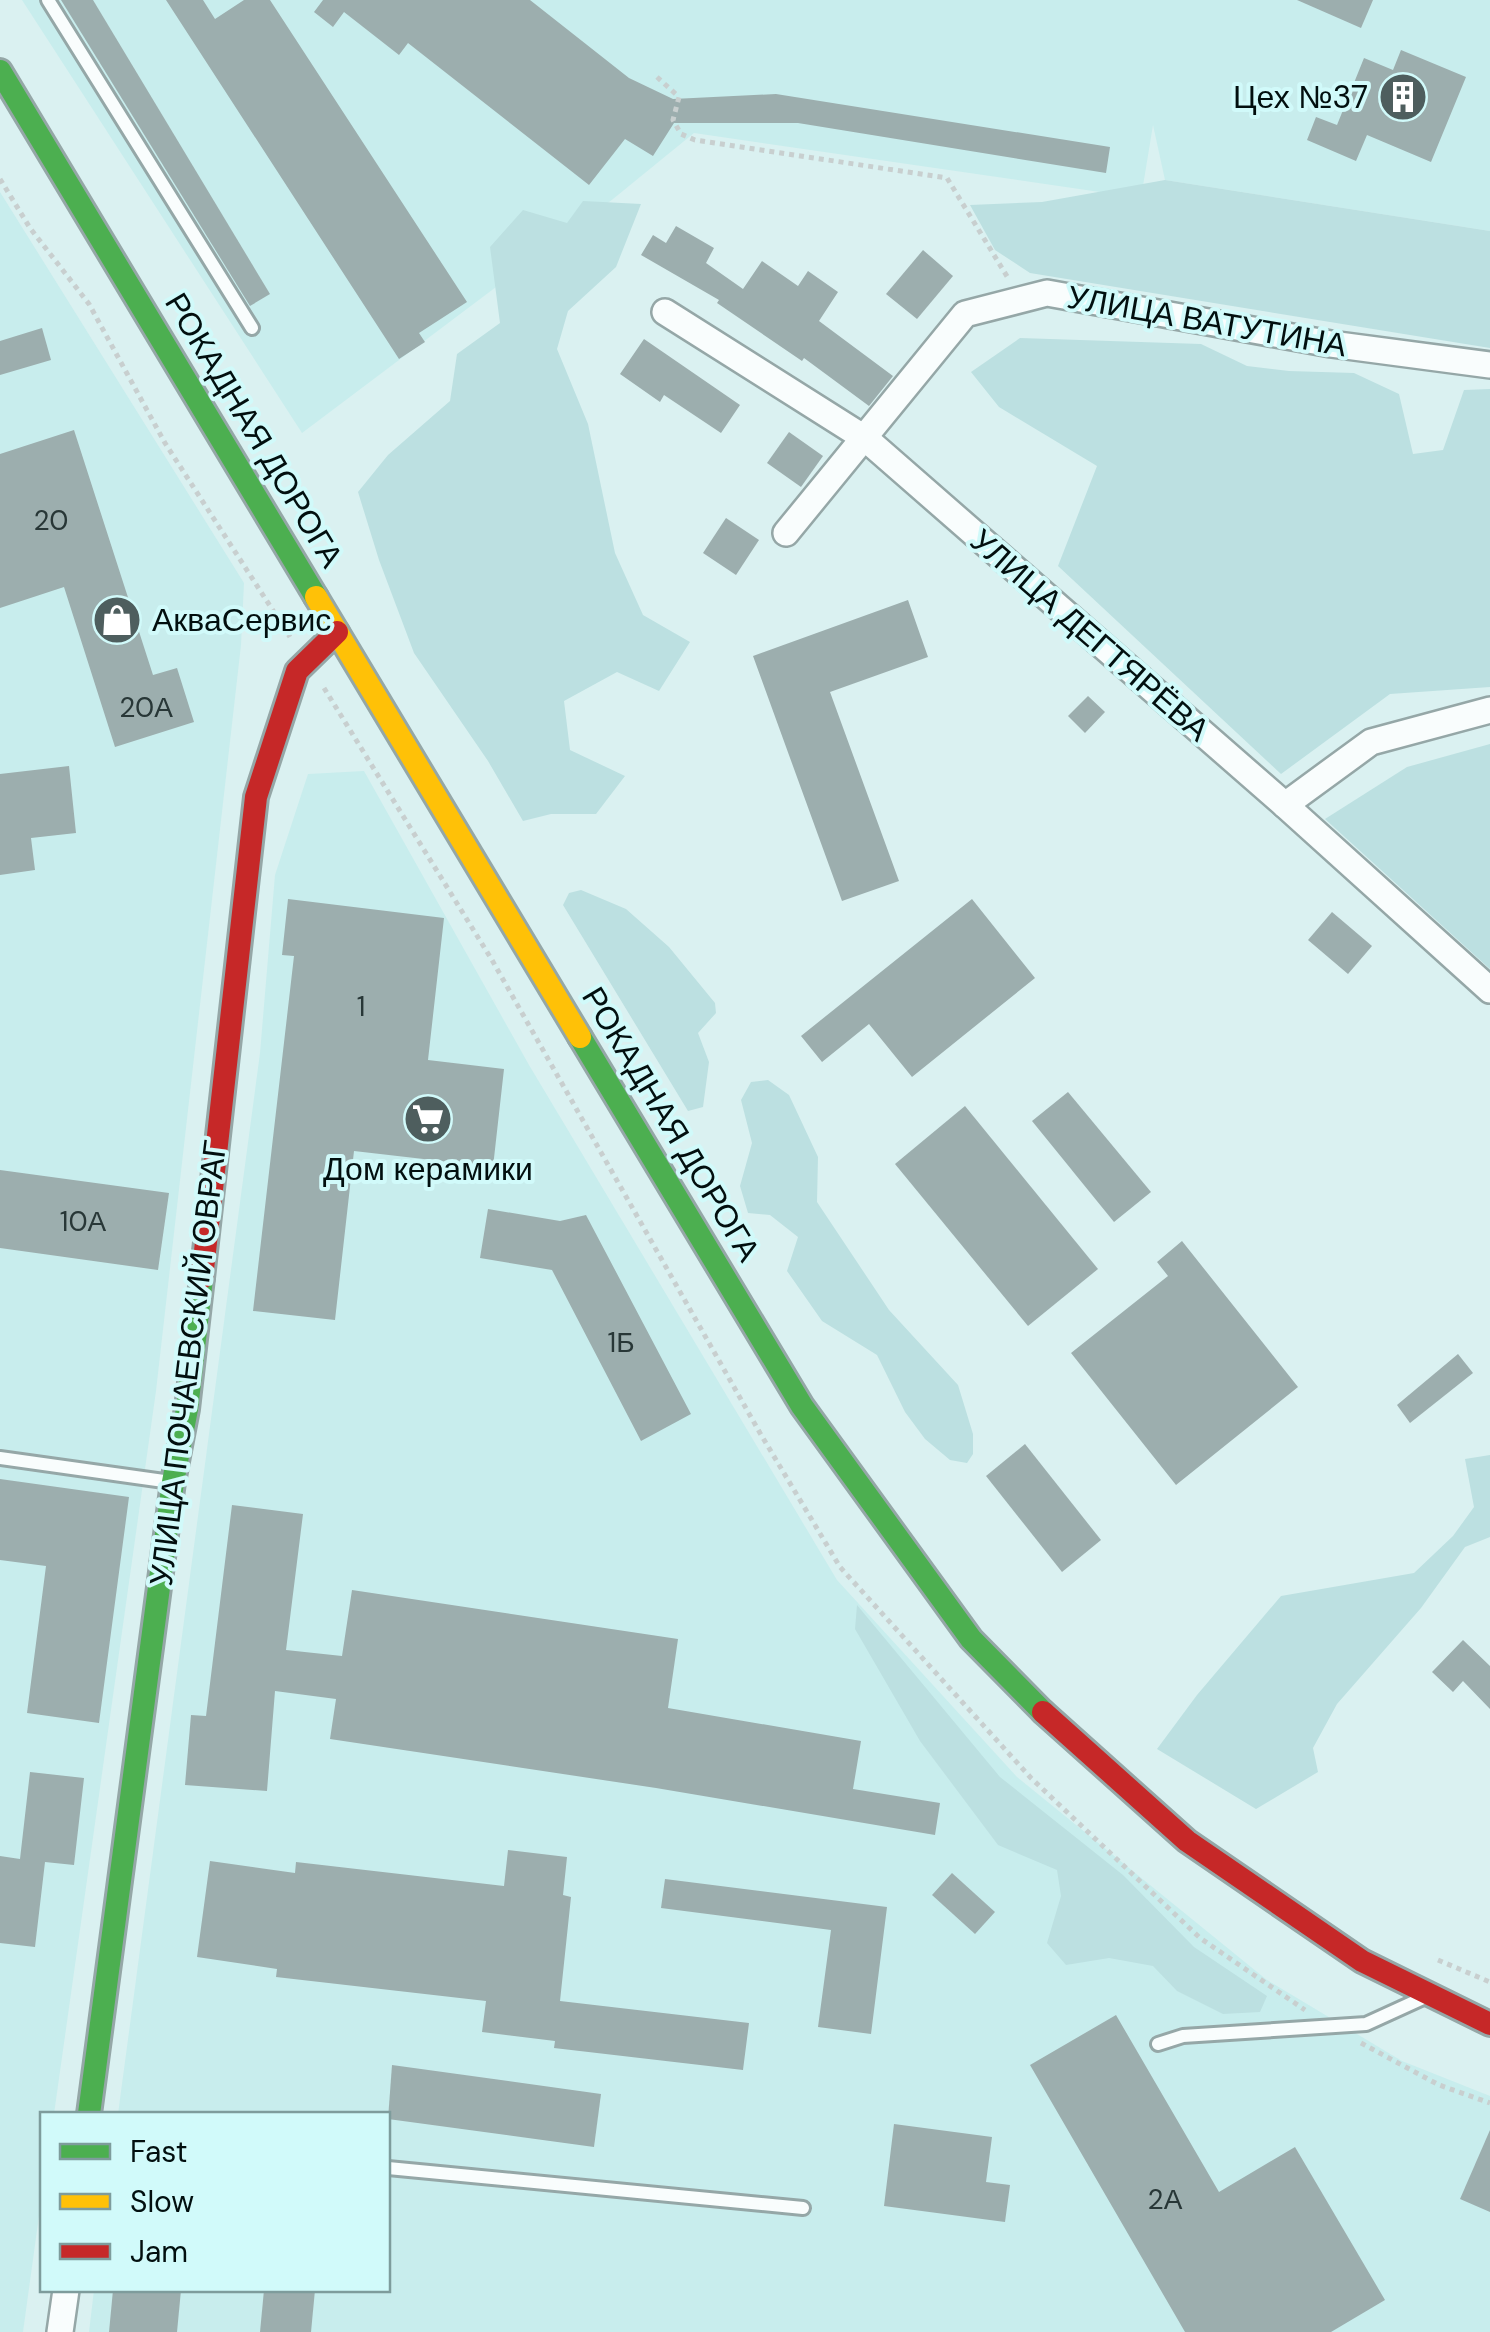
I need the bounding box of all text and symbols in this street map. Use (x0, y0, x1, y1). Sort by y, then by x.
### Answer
building icon: Цех №37 (1377, 71, 1429, 123)
place label: Цех №37 (1233, 76, 1368, 118)
street label: УЛИЦА ВАТУТИНА (1064, 276, 1351, 366)
street label: РОКАДНАЯ ДОРОГА (155, 285, 353, 576)
house number: 20 (33, 502, 69, 539)
street label: УЛИЦА ДЕГТЯРЁВА (962, 520, 1219, 751)
shop icon: АкваСервис (91, 594, 143, 646)
place label: АкваСервис (152, 599, 331, 641)
house number: 20А (119, 689, 173, 726)
street label: РОКАДНАЯ ДОРОГА (572, 979, 770, 1270)
house number: 1 (357, 988, 365, 1025)
supermarket icon: Дом керамики (402, 1093, 454, 1145)
street label: УЛИЦА ПОЧАЕВСКИЙ ОВРАГ (140, 1138, 236, 1588)
place label: Дом керамики (323, 1148, 533, 1190)
house number: 10А (60, 1203, 107, 1240)
house number: 1Б (607, 1324, 635, 1361)
legend (40, 2112, 390, 2292)
text: Fast (130, 2132, 188, 2171)
house number: 2А (1148, 2181, 1183, 2218)
text: Slow (130, 2182, 194, 2221)
text: Jam (130, 2232, 188, 2271)

